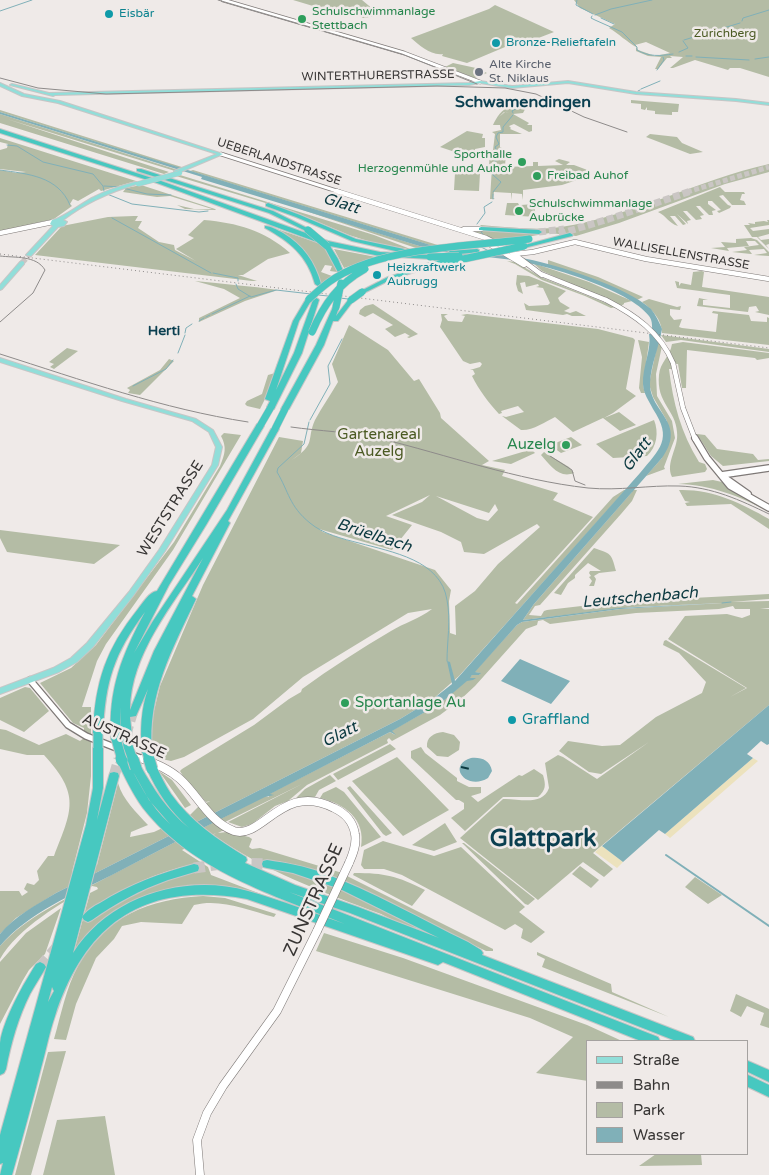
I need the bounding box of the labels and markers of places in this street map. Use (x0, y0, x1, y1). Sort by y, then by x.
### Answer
place label: Schulschwimmanlage Stettbach (312, 5, 435, 33)
place label: Eisbär (119, 7, 154, 21)
marker: Eisbär (103, 8, 115, 20)
marker: Schulschwimmanlage Stettbach (296, 13, 308, 25)
place label: Bronze-Relieftafeln (506, 36, 616, 50)
marker: Bronze-Relieftafeln (490, 37, 502, 49)
place label: Alte Kirche St. Niklaus (489, 58, 551, 86)
marker: Alte Kirche St. Niklaus (473, 66, 485, 78)
place label: Sporthalle Herzogenmühle und Auhof (358, 148, 512, 176)
marker: Sporthalle Herzogenmühle und Auhof (516, 156, 528, 168)
place label: Freibad Auhof (547, 169, 628, 183)
marker: Freibad Auhof (531, 170, 543, 182)
place label: Schulschwimmanlage Aubrücke (529, 197, 652, 225)
marker: Schulschwimmanlage Aubrücke (513, 205, 525, 217)
place label: Heizkraftwerk Aubrugg (387, 261, 466, 289)
marker: Heizkraftwerk Aubrugg (371, 269, 383, 281)
place label: Auzelg (507, 436, 556, 454)
marker: Auzelg (560, 439, 572, 451)
place label: Sportanlage Au (355, 694, 466, 712)
marker: Sportanlage Au (339, 697, 351, 709)
place label: Graffland (522, 711, 590, 729)
marker: Graffland (506, 714, 518, 726)

